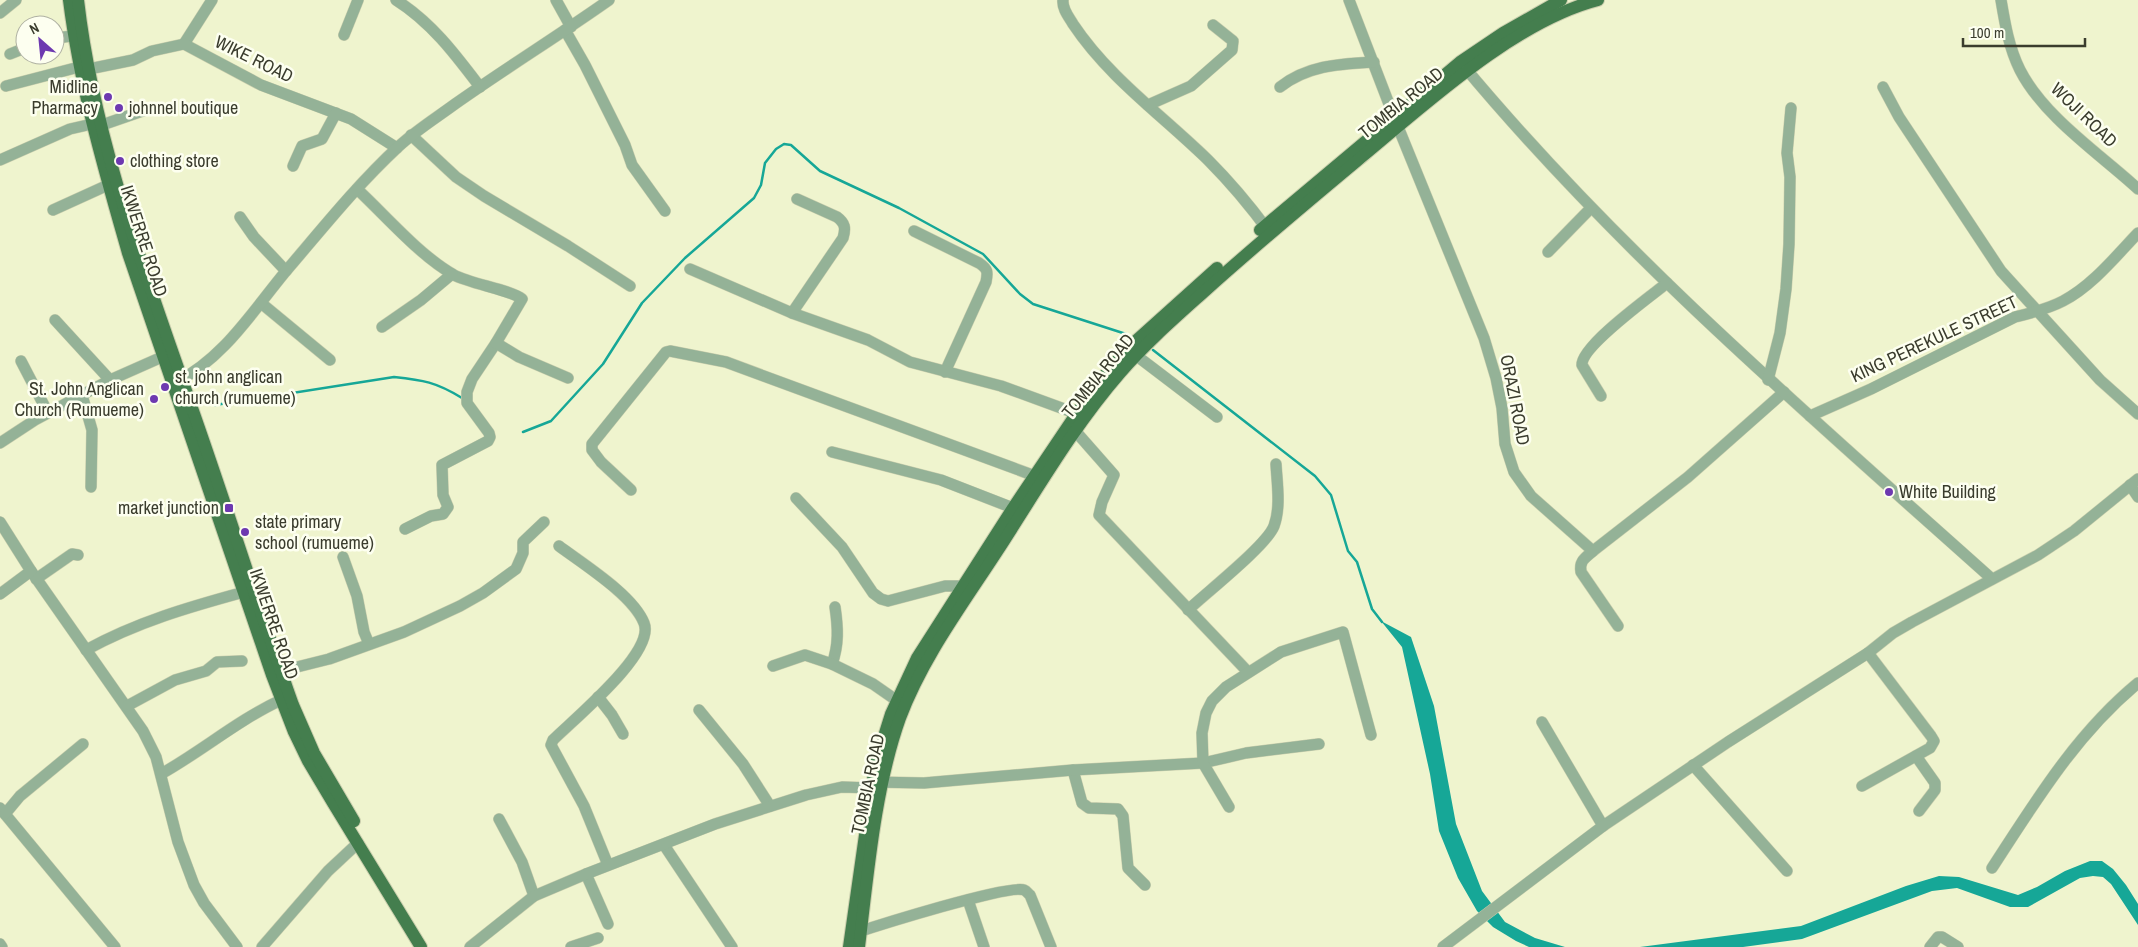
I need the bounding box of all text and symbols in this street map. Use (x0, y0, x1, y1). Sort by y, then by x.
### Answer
north arrow (15, 15, 65, 65)
scale bar (1963, 15, 2086, 47)
text: N (26, 19, 42, 38)
text: 100 m (1970, 22, 2004, 43)
street label: WIKE ROAD (211, 29, 298, 88)
street label: TOMBIA ROAD (1353, 61, 1448, 145)
place label: Midline Pharmacy (32, 74, 99, 120)
street label: WOJI ROAD (2046, 77, 2123, 153)
marker: Midline Pharmacy (102, 91, 114, 103)
place label: johnnel boutique (128, 95, 238, 120)
marker: johnnel boutique (113, 102, 125, 114)
place label: clothing store (130, 148, 219, 173)
marker: clothing store (114, 155, 126, 167)
street label: IKWERRE ROAD (115, 182, 174, 300)
street label: KING PEREKULE STREET (1846, 289, 2021, 388)
street label: TOMBIA ROAD (1056, 328, 1140, 423)
street label: ORAZI ROAD (1494, 352, 1537, 447)
place label: st. john anglican church (rumueme) (175, 364, 296, 410)
place label: St. John Anglican Church (Rumueme) (14, 376, 144, 422)
marker: st. john anglican church (rumueme) (159, 381, 171, 393)
marker: St. John Anglican Church (Rumueme) (148, 393, 160, 405)
place label: White Building (1899, 479, 1997, 504)
marker: White Building (1883, 486, 1895, 498)
place label: market junction (118, 495, 219, 520)
marker: market junction (223, 502, 235, 514)
place label: state primary school (rumueme) (255, 509, 374, 555)
marker: state primary school (rumueme) (239, 526, 251, 538)
street label: IKWERRE ROAD (244, 565, 305, 683)
street label: TOMBIA ROAD (845, 731, 890, 837)

